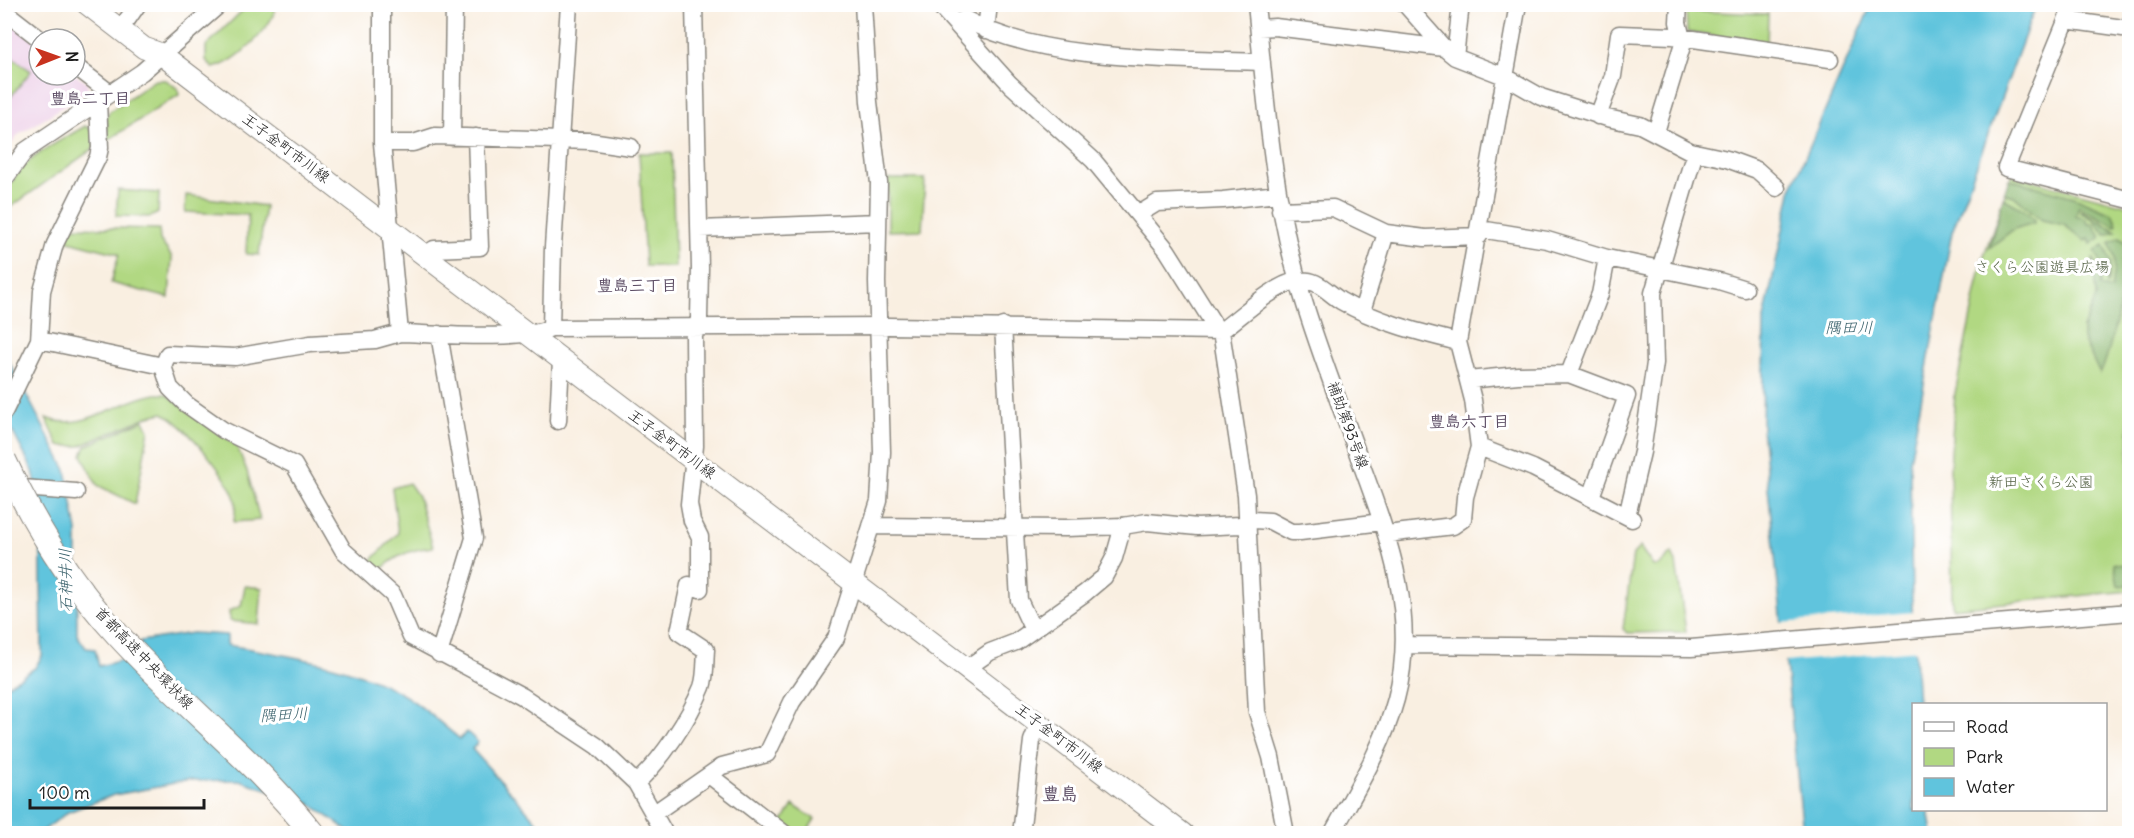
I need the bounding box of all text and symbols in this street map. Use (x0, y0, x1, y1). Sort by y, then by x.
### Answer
north arrow (27, 27, 87, 87)
text: N (62, 51, 82, 62)
district label: 豊島二丁目 (50, 88, 130, 108)
street label: 王子金町市川線 (239, 108, 334, 187)
park label: さくら公園遊具広場 (1974, 257, 2110, 276)
district label: 豊島三丁目 (597, 275, 677, 295)
water label: 隅田川 (1825, 317, 1873, 337)
street label: 補助第93号線 (1324, 378, 1373, 471)
street label: 王子金町市川線 (625, 404, 720, 483)
district label: 豊島六丁目 (1429, 411, 1509, 431)
park label: 新田さくら公園 (1988, 472, 2094, 491)
water label: 石神井川 (54, 548, 76, 612)
street label: 首都高速中央環状線 (91, 602, 198, 713)
street label: 王子金町市川線 (1012, 698, 1107, 777)
water label: 隅田川 (260, 703, 308, 725)
legend (1912, 703, 2107, 811)
text: Road (1966, 715, 2009, 738)
text: Park (1966, 745, 2003, 768)
scale bar (30, 772, 204, 810)
text: Water (1966, 775, 2016, 798)
text: 100 m (39, 781, 90, 804)
district label: 豊島 (1042, 782, 1078, 805)

